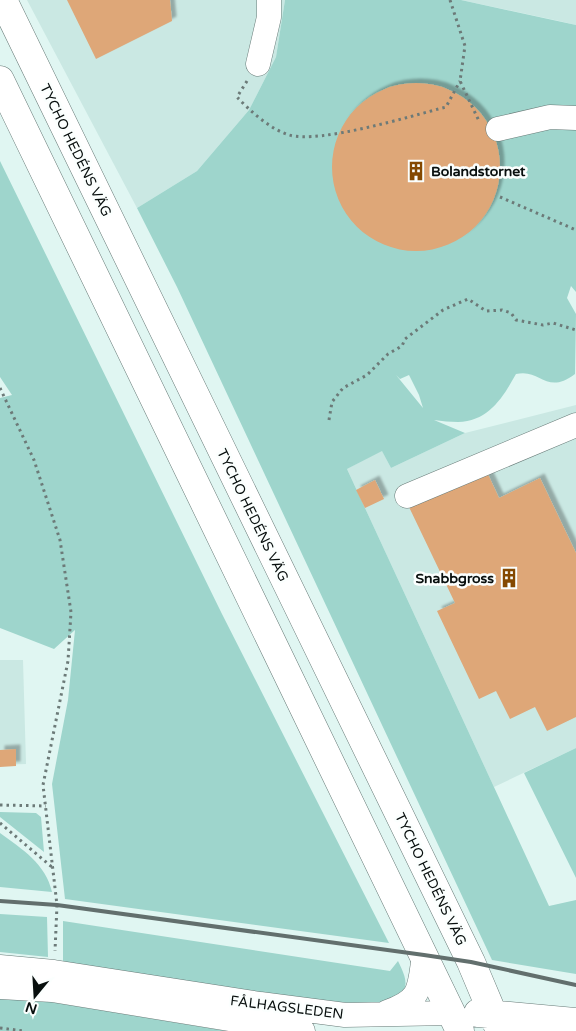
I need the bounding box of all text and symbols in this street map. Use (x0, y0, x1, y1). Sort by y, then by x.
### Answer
street label: TYCHO HEDÉNS VÄG (36, 81, 115, 219)
building icon: Bolandstornet (405, 160, 427, 182)
place label: Bolandstornet (431, 163, 526, 180)
street label: TYCHO HEDÉNS VÄG (213, 446, 292, 584)
building icon: Snabbgross (498, 567, 520, 589)
place label: Snabbgross (415, 570, 494, 587)
street label: TYCHO HEDÉNS VÄG (391, 810, 470, 948)
north arrow (10, 971, 60, 1021)
street label: FÅLHAGSLEDEN (229, 992, 345, 1023)
text: N (23, 998, 39, 1018)

